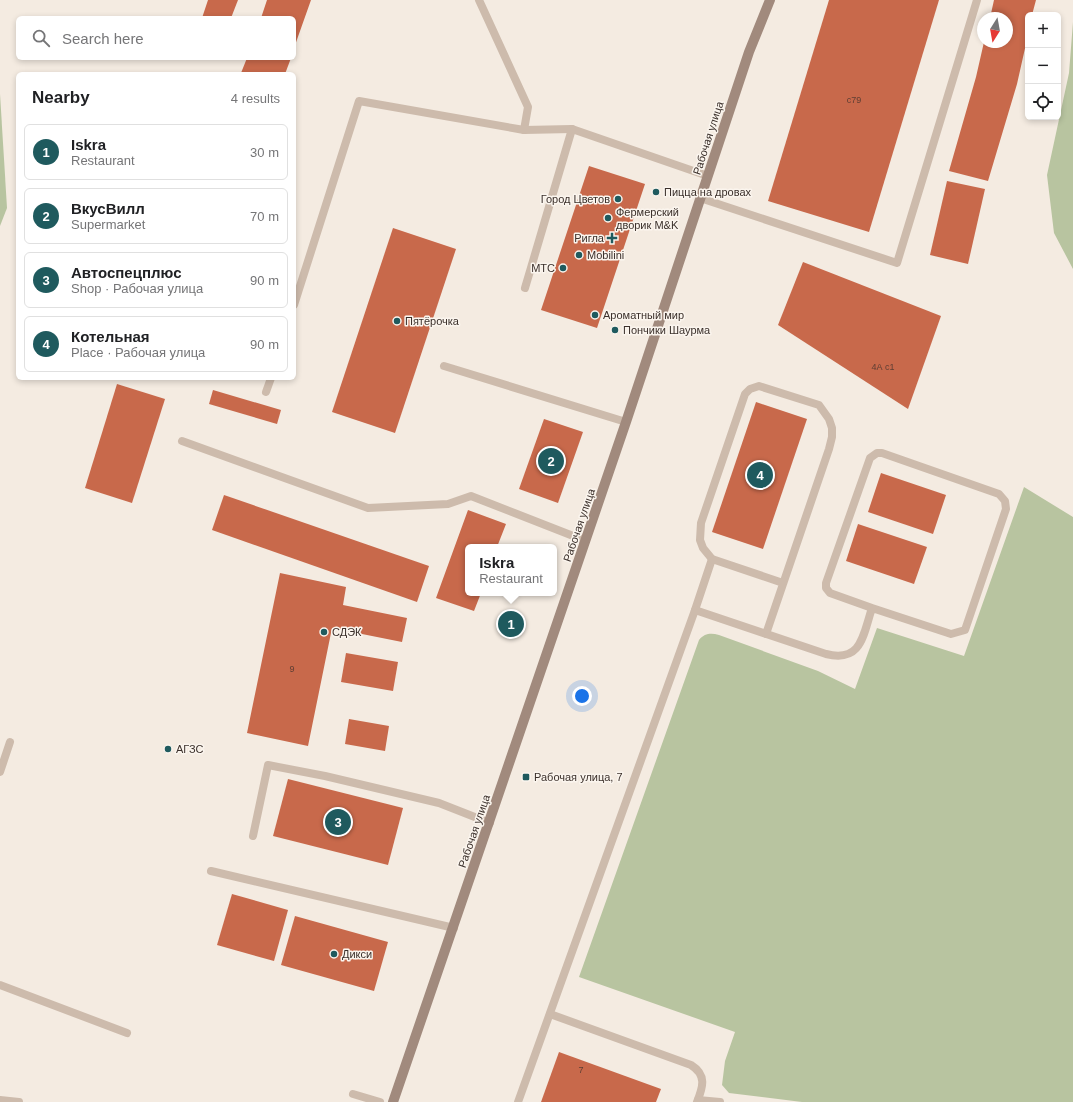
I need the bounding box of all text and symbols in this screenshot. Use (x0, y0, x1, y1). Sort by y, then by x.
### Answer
north arrow (977, 12, 1013, 48)
map controls (1025, 12, 1061, 120)
button: + (1025, 12, 1061, 48)
search box (16, 16, 296, 60)
icon: search (30, 27, 52, 49)
text: Search here (62, 30, 144, 47)
button: − (1025, 48, 1061, 84)
button: locate (1025, 84, 1061, 120)
text: Nearby (32, 88, 90, 107)
text: 4 results (231, 91, 280, 106)
house number: с79 (847, 95, 861, 105)
street label: Рабочая улица (690, 99, 726, 176)
text: Iskra (71, 136, 106, 153)
text: 1 (42, 145, 50, 160)
text: 30 m (250, 145, 279, 160)
text: Restaurant (71, 153, 135, 168)
place label: Пицца на дровах (664, 186, 752, 198)
marker: Пицца на дровах (651, 187, 661, 197)
place label: Город Цветов (541, 193, 610, 205)
marker: Город Цветов (613, 194, 623, 204)
text: ВкусВилл (71, 200, 145, 217)
place label: Фермерский дворик М&K (616, 206, 679, 231)
text: 2 (42, 209, 50, 224)
text: 70 m (250, 209, 279, 224)
marker: Фермерский дворик М&K (603, 213, 613, 223)
text: Supermarket (71, 217, 145, 232)
place label: Ригла (574, 232, 605, 244)
marker: Ригла (607, 233, 617, 243)
place label: Mobilini (587, 249, 624, 261)
marker: Mobilini (574, 250, 584, 260)
place label: МТС (531, 262, 555, 274)
marker: МТС (558, 263, 568, 273)
text: Автоспецплюс (71, 264, 181, 281)
text: 3 (42, 273, 50, 288)
text: 90 m (250, 273, 279, 288)
text: Shop · Рабочая улица (71, 281, 203, 296)
place label: Ароматный мир (603, 309, 684, 321)
marker: Ароматный мир (590, 310, 600, 320)
place label: Пятёрочка (405, 315, 460, 327)
marker: Пятёрочка (392, 316, 402, 326)
place label: Пончики Шаурма (623, 324, 711, 336)
marker: Пончики Шаурма (610, 325, 620, 335)
text: Котельная (71, 328, 150, 345)
text: 4 (42, 337, 50, 352)
text: 90 m (250, 337, 279, 352)
text: Place · Рабочая улица (71, 345, 205, 360)
house number: 4А с1 (871, 362, 895, 372)
pin: 2 (538, 446, 564, 476)
pin: 4 (747, 460, 773, 490)
street label: Рабочая улица (561, 486, 597, 563)
popup (465, 544, 557, 596)
text: Iskra (479, 554, 514, 571)
text: Restaurant (479, 571, 543, 586)
pin: 1 (498, 609, 524, 639)
place label: СДЭК (332, 626, 362, 638)
marker: СДЭК (319, 627, 329, 637)
house number: 9 (289, 664, 295, 674)
your location (572, 686, 592, 706)
place label: АГЗС (176, 743, 204, 755)
marker: АГЗС (163, 744, 173, 754)
place label: Рабочая улица, 7 (534, 771, 623, 783)
marker: Рабочая улица, 7 (521, 772, 531, 782)
street label: Рабочая улица (456, 792, 492, 869)
pin: 3 (325, 807, 351, 837)
place label: Дикси (342, 948, 372, 960)
marker: Дикси (329, 949, 339, 959)
house number: 7 (578, 1065, 584, 1075)

